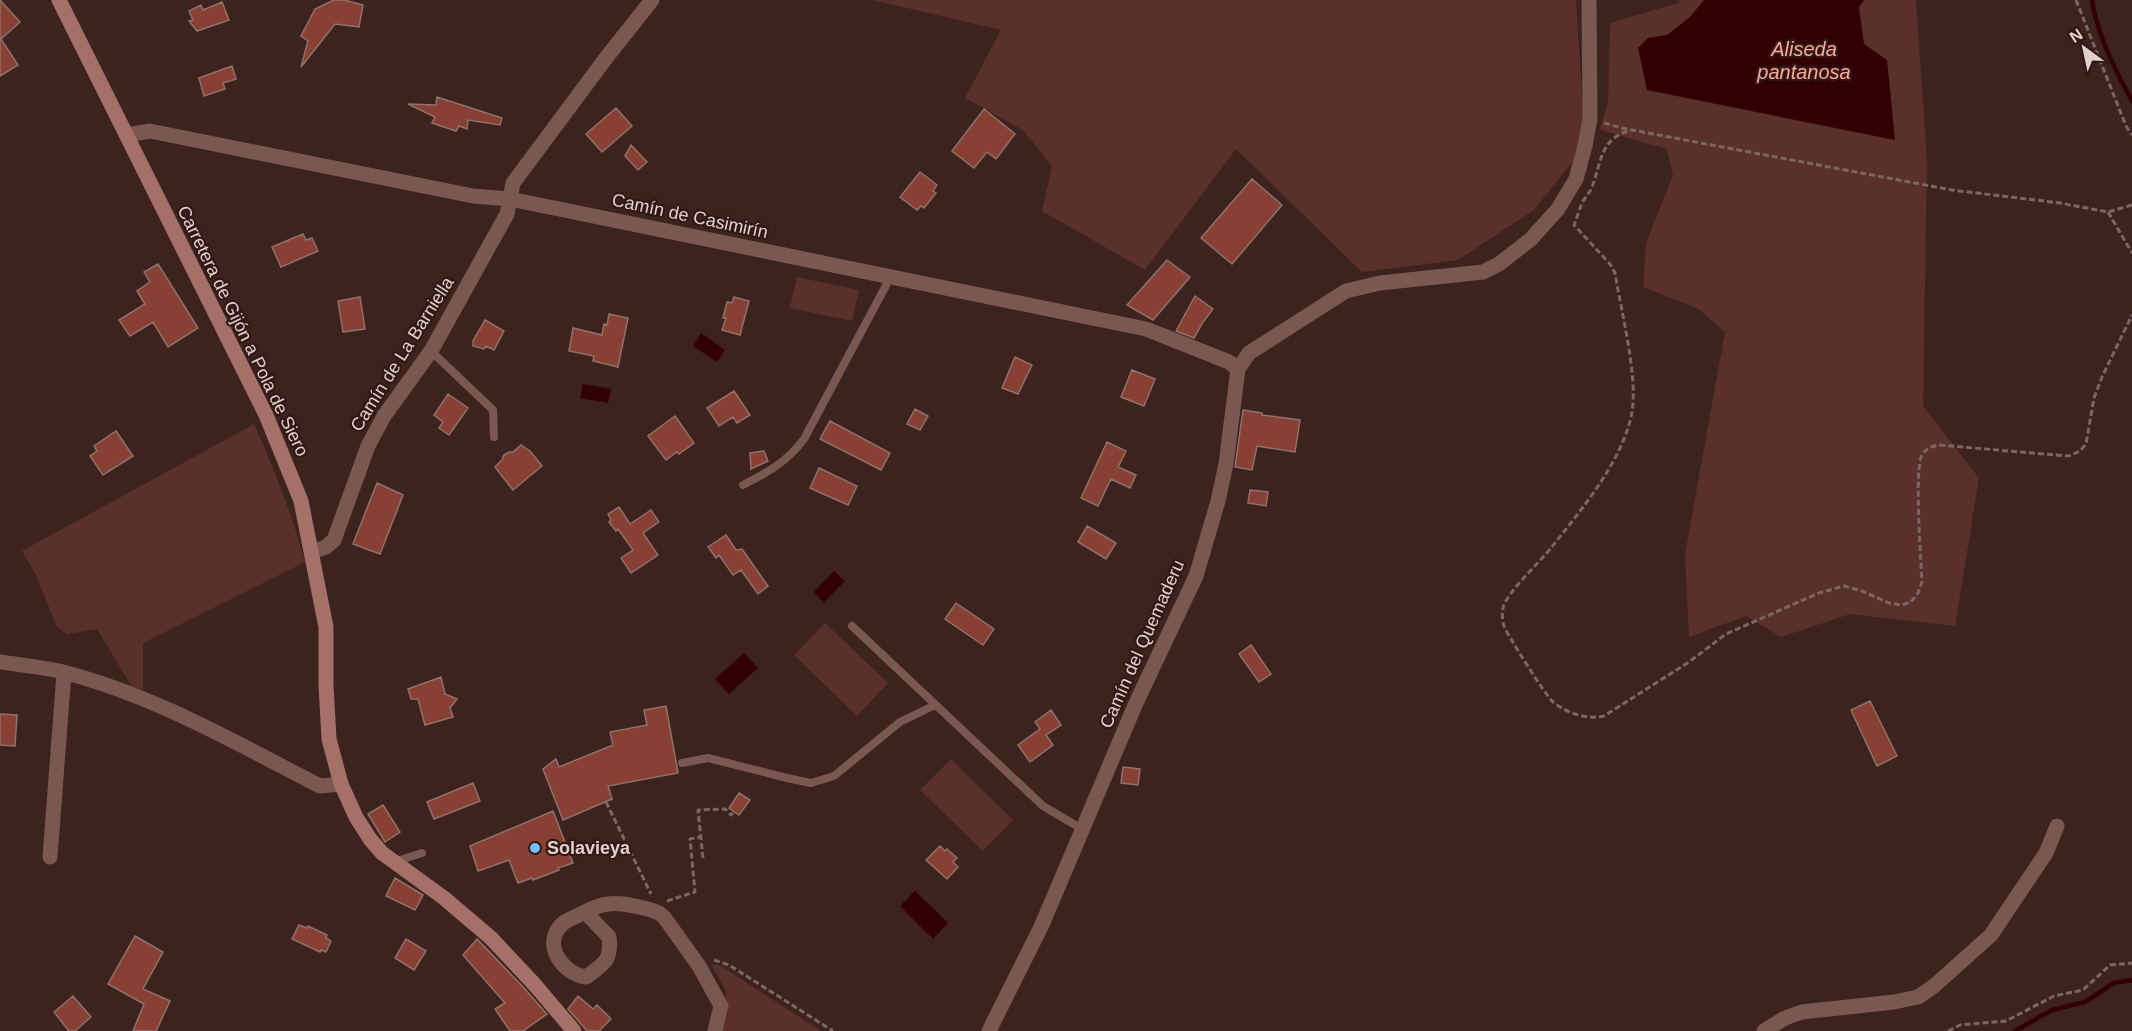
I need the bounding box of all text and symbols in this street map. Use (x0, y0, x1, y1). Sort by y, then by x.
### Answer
north arrow (2054, 18, 2114, 78)
text: N (2067, 26, 2086, 46)
water label: Aliseda pantanosa (1756, 38, 1851, 83)
street label: Camín de Casimirín (610, 190, 770, 242)
street label: Carretera de Gijón a Pola de Siero (173, 203, 313, 459)
street label: Camín de La Barniella (346, 272, 458, 435)
street label: Camín del Quemaderu (1096, 557, 1188, 731)
place label: Solavieya (547, 838, 631, 858)
marker: Solavieya (528, 841, 542, 855)

